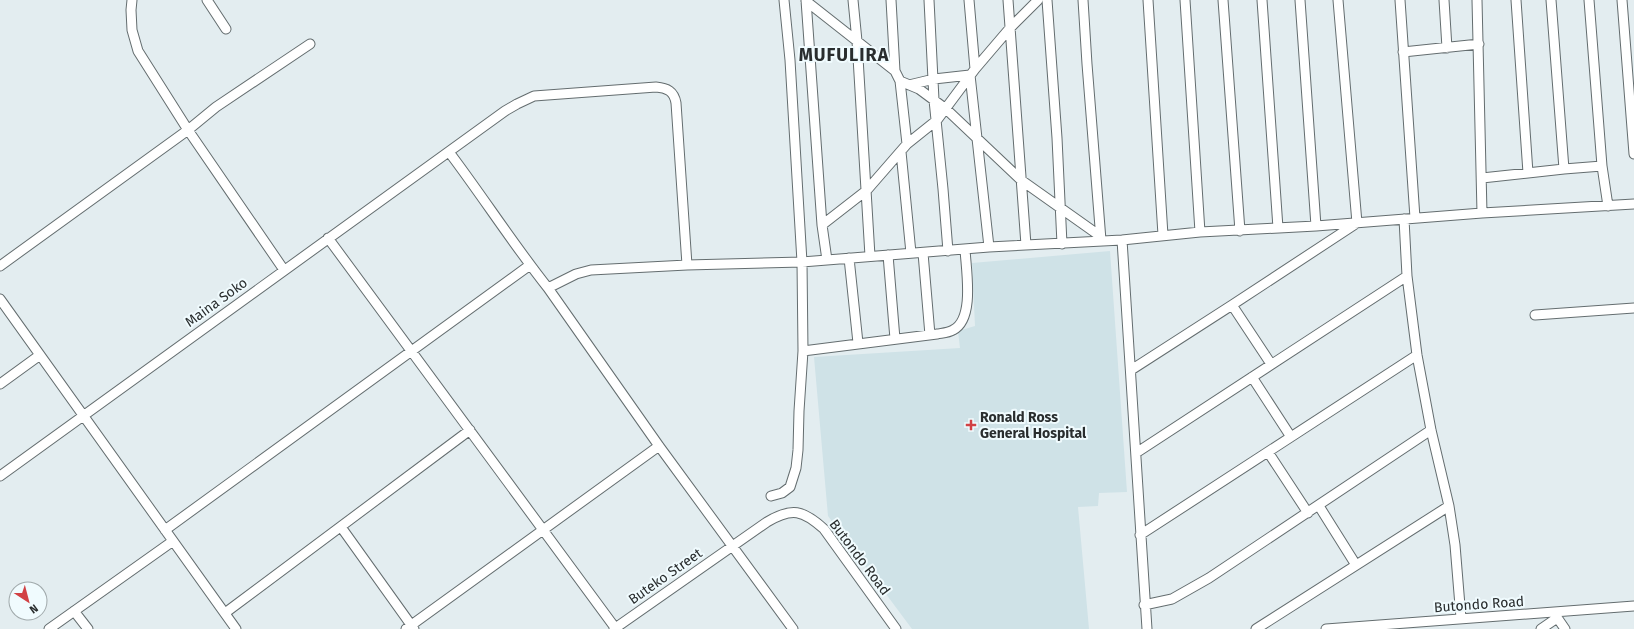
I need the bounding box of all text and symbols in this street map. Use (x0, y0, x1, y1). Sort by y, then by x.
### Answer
district label: MUFULIRA (799, 44, 889, 66)
street label: Maina Soko (182, 274, 251, 331)
place label: Ronald Ross General Hospital (980, 409, 1087, 442)
marker: Ronald Ross General Hospital (965, 419, 977, 431)
street label: Butondo Road (826, 516, 894, 599)
street label: Buteko Street (625, 544, 706, 608)
north arrow (8, 581, 48, 621)
street label: Butondo Road (1433, 593, 1525, 616)
text: N (27, 601, 40, 616)

